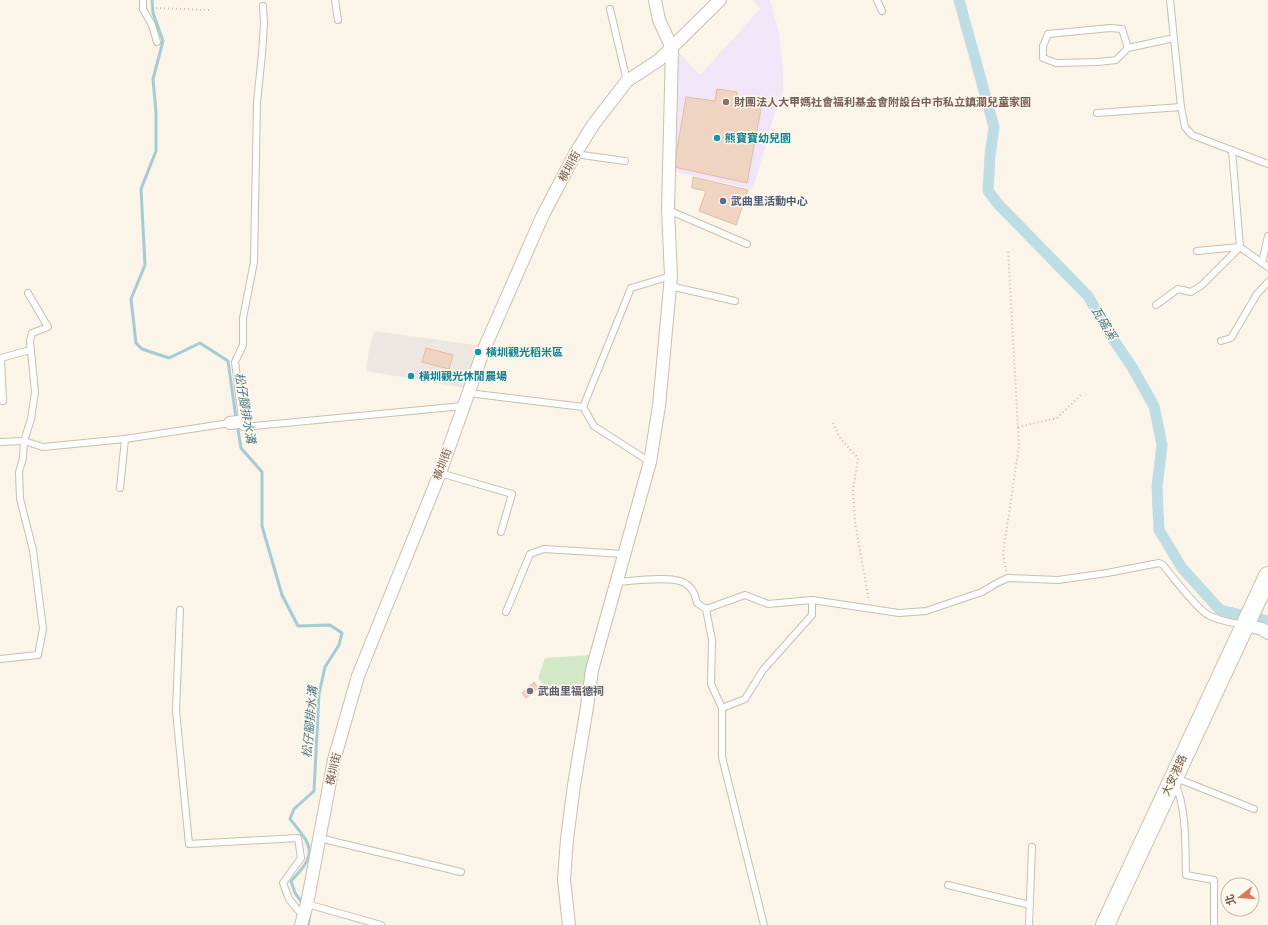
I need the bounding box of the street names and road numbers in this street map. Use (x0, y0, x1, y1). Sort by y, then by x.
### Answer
street label: 橫圳街 (556, 149, 582, 183)
street label: 橫圳街 (431, 446, 453, 482)
street label: 橫圳街 (323, 752, 343, 786)
street label: 大安港路 (1159, 753, 1189, 797)

